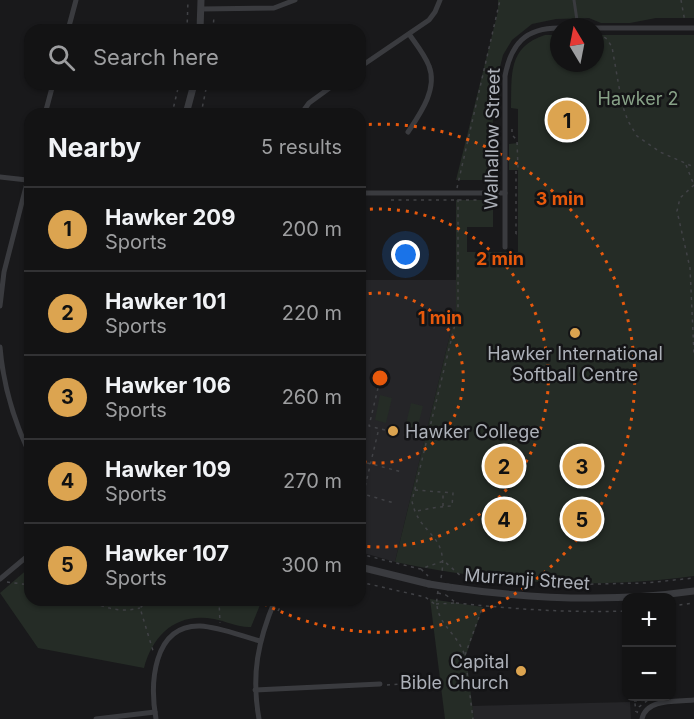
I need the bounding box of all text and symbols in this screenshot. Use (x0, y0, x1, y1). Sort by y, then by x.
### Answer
north arrow (550, 18, 604, 72)
search box (24, 24, 366, 90)
icon: search (45, 41, 78, 74)
text: Search here (93, 44, 219, 70)
street label: Walhallow Street (480, 68, 504, 210)
park label: Hawker 2 (598, 88, 679, 109)
pin: 1 (548, 98, 586, 142)
text: Nearby (48, 132, 141, 163)
text: 5 results (261, 135, 342, 159)
text: 3 min (536, 188, 584, 209)
text: Hawker 209 (105, 204, 235, 230)
text: 1 (63, 217, 72, 241)
text: 200 m (281, 217, 342, 241)
text: Sports (105, 230, 167, 254)
your location (391, 240, 420, 269)
text: 2 min (476, 248, 524, 269)
text: Hawker 101 (105, 288, 226, 314)
text: 2 (61, 301, 74, 325)
text: 220 m (282, 301, 342, 325)
text: 1 min (418, 307, 462, 328)
text: Sports (105, 314, 167, 338)
marker: Hawker International Softball Centre (568, 326, 582, 340)
place label: Hawker International Softball Centre (487, 343, 663, 385)
centre of rings (370, 368, 390, 388)
text: Hawker 106 (105, 372, 231, 398)
text: 3 (61, 385, 74, 409)
text: 260 m (282, 385, 342, 409)
text: Sports (105, 398, 167, 422)
place label: Hawker College (405, 421, 540, 442)
marker: Hawker College (386, 424, 400, 438)
pin: 2 (484, 444, 524, 488)
pin: 3 (562, 444, 602, 488)
text: Hawker 109 (105, 456, 231, 482)
text: 4 (61, 469, 74, 493)
text: 270 m (283, 469, 342, 493)
text: Sports (105, 482, 167, 506)
pin: 4 (484, 496, 524, 542)
pin: 5 (562, 496, 602, 542)
text: Hawker 107 (105, 540, 229, 566)
text: 5 (61, 553, 74, 577)
text: 300 m (281, 553, 342, 577)
street label: Murranji Street (463, 564, 591, 594)
text: Sports (105, 566, 167, 590)
map controls (622, 593, 676, 701)
button: + (622, 593, 676, 647)
button: − (622, 647, 676, 701)
place label: Capital Bible Church (400, 651, 509, 693)
marker: Capital Bible Church (514, 664, 528, 678)

